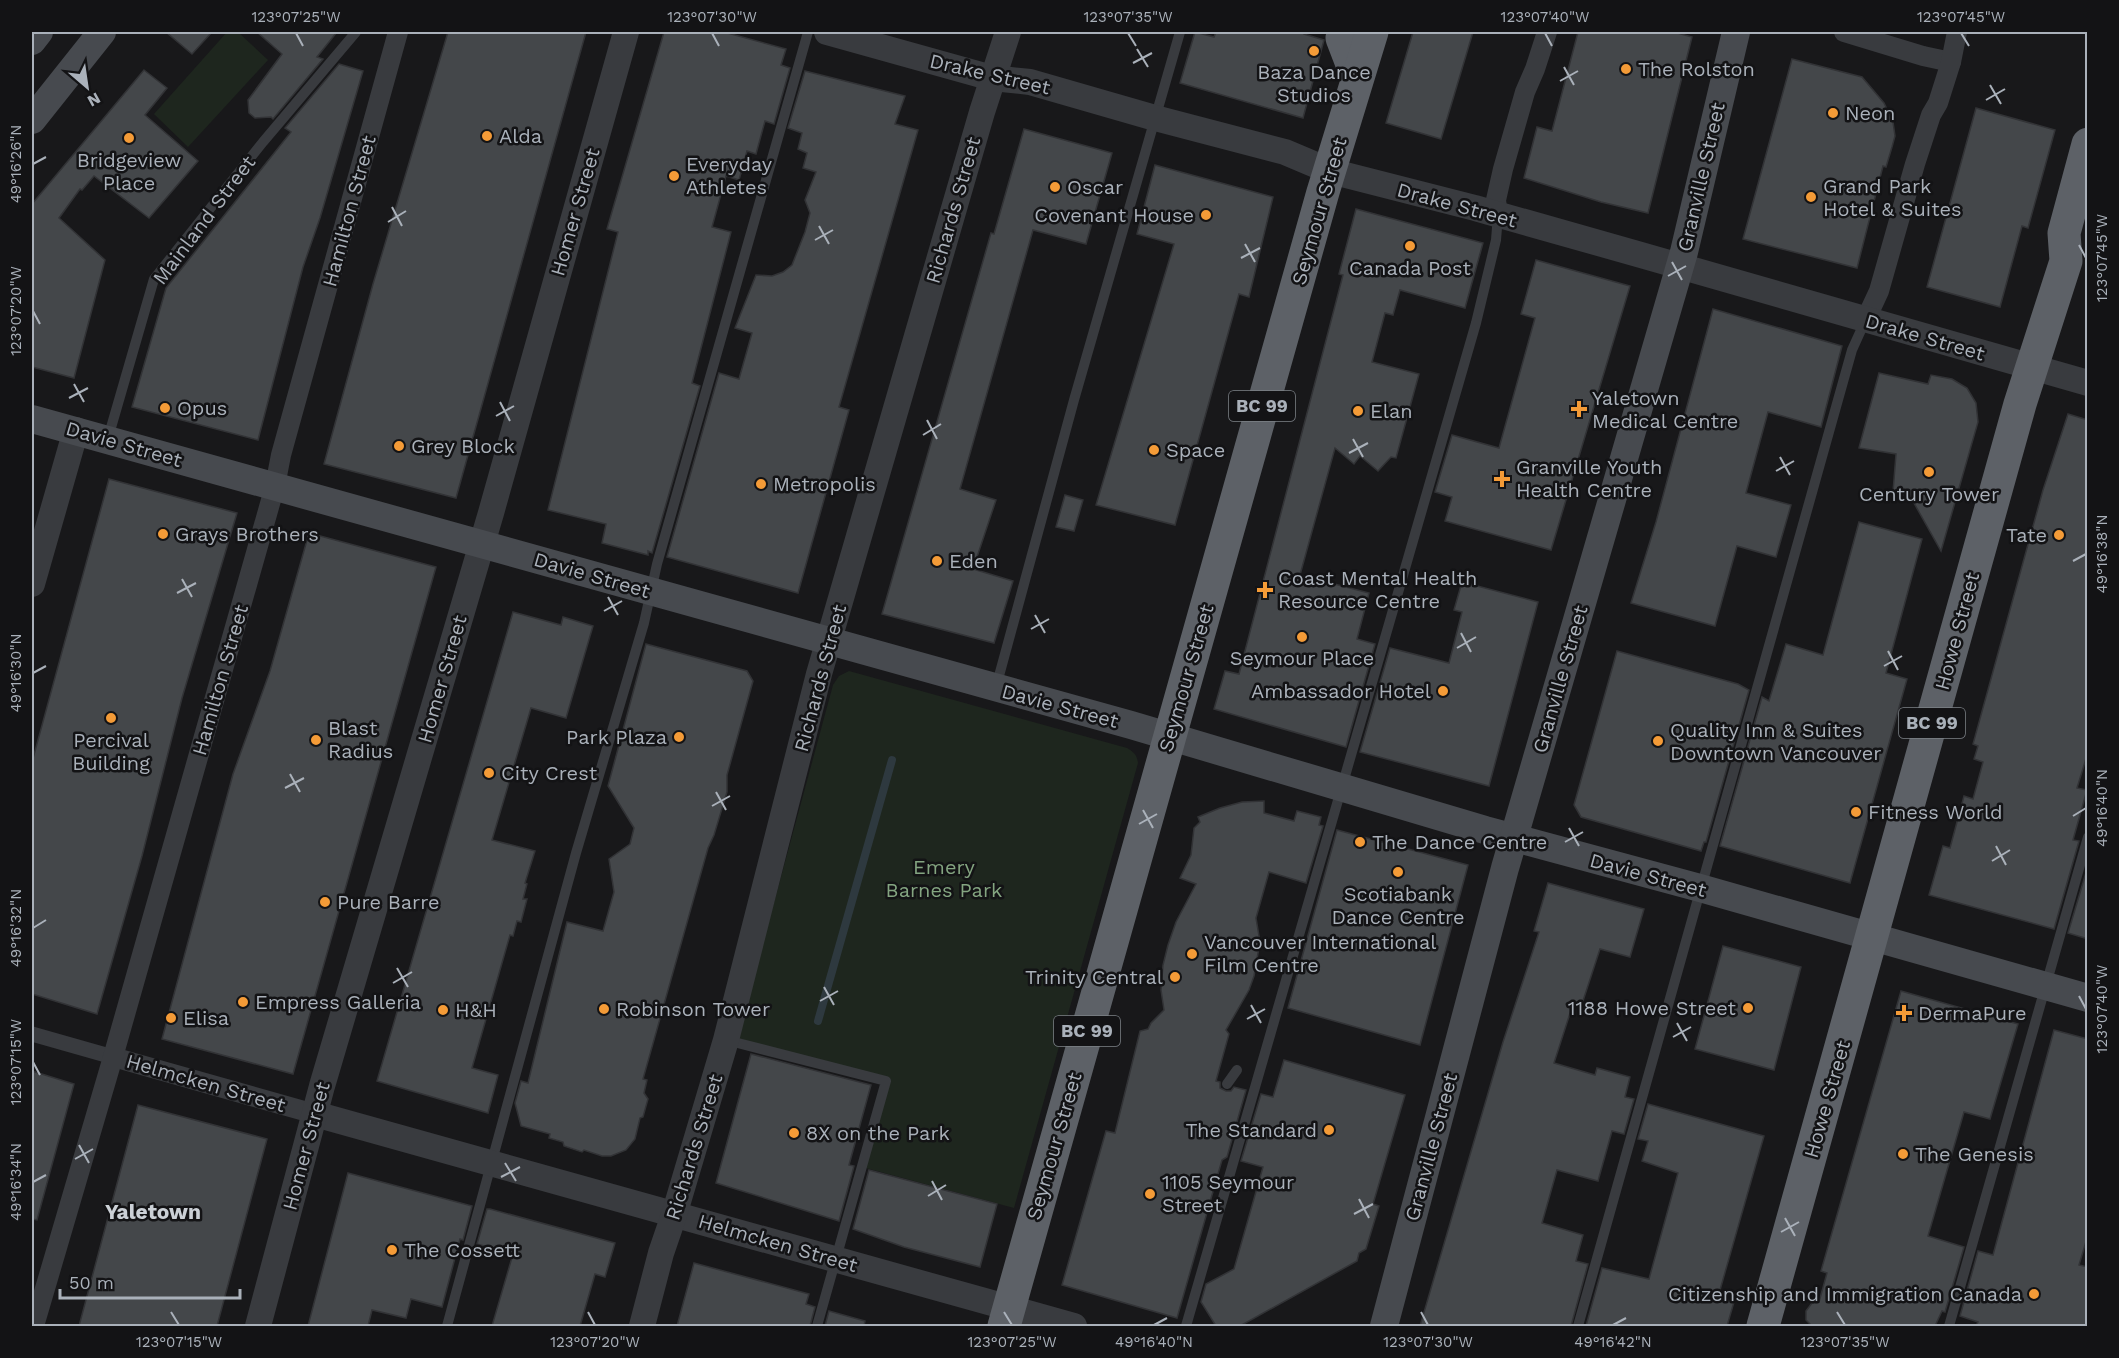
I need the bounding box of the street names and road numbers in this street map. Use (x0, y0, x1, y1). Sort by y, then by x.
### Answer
street label: Drake Street (927, 48, 1053, 100)
street label: Granville Street (1672, 99, 1730, 254)
street label: Hamilton Street (317, 132, 381, 289)
street label: Richards Street (921, 133, 986, 286)
street label: Seymour Street (1286, 134, 1352, 288)
street label: Homer Street (545, 145, 605, 279)
street label: Mainland Street (148, 150, 261, 289)
street label: Drake Street (1394, 177, 1520, 233)
street label: Drake Street (1863, 309, 1988, 366)
road number: BC 99 (1229, 391, 1295, 421)
street label: Davie Street (63, 416, 185, 472)
street label: Davie Street (531, 547, 653, 603)
street label: Howe Street (1930, 569, 1984, 693)
street label: Hamilton Street (187, 601, 253, 758)
street label: Richards Street (789, 601, 851, 754)
street label: Seymour Street (1153, 601, 1219, 755)
street label: Granville Street (1527, 602, 1593, 756)
street label: Homer Street (412, 612, 472, 746)
street label: Davie Street (999, 679, 1122, 733)
road number: BC 99 (1899, 708, 1965, 738)
street label: Davie Street (1587, 848, 1710, 902)
road number: BC 99 (1054, 1016, 1120, 1046)
street label: Howe Street (1799, 1037, 1855, 1161)
street label: Helmcken Street (124, 1049, 289, 1117)
street label: Seymour Street (1021, 1069, 1087, 1223)
street label: Granville Street (1400, 1070, 1462, 1224)
street label: Richards Street (660, 1071, 728, 1223)
street label: Homer Street (277, 1079, 335, 1213)
street label: Helmcken Street (696, 1209, 861, 1277)

